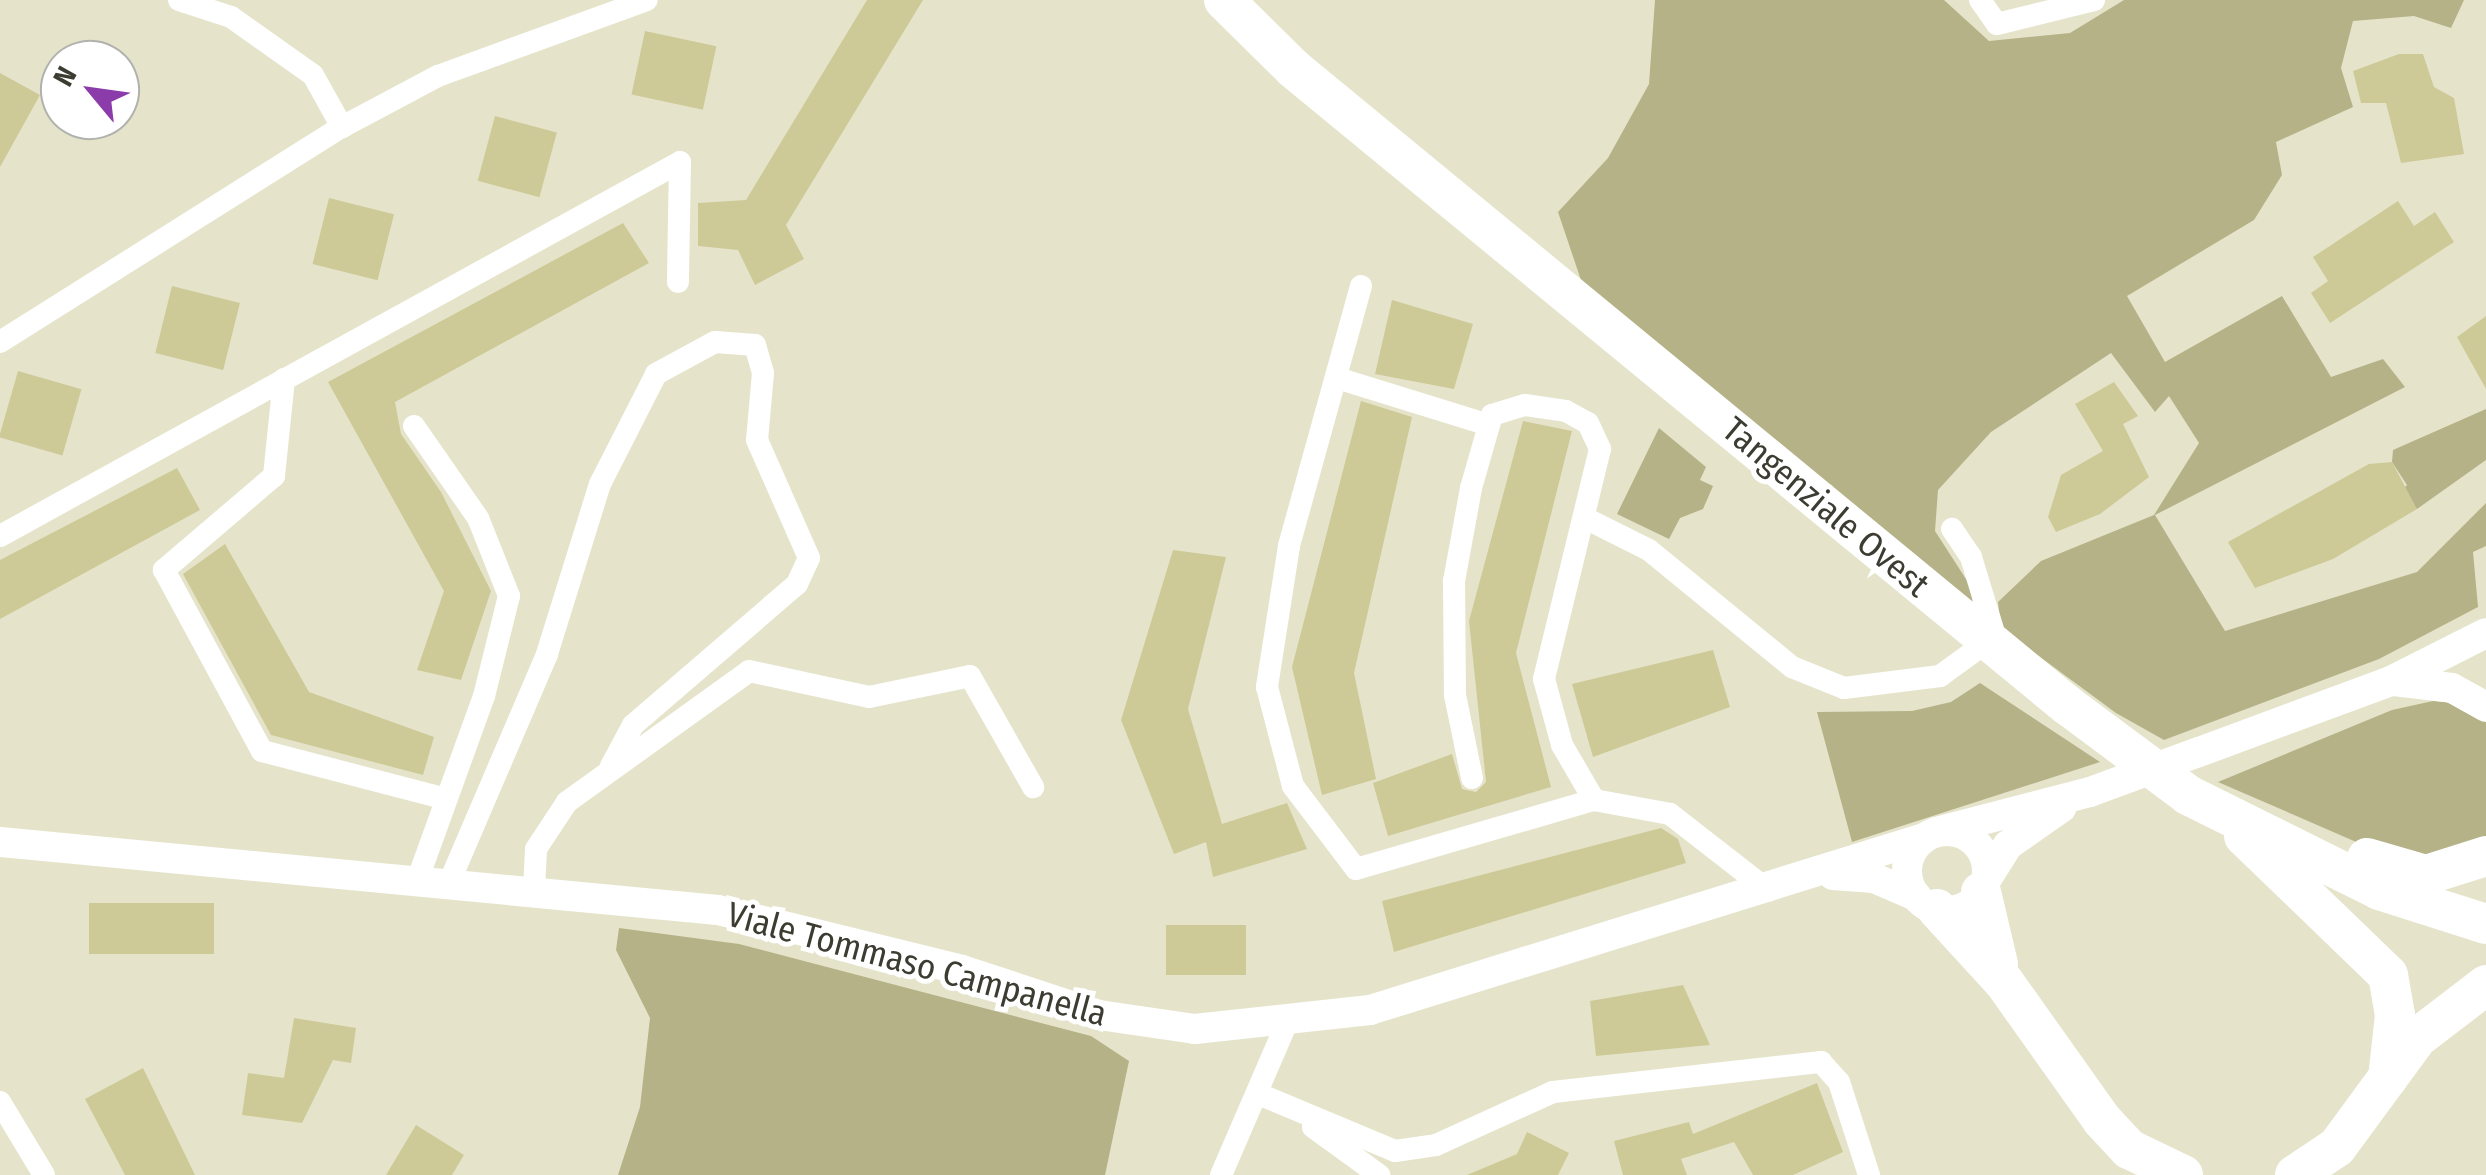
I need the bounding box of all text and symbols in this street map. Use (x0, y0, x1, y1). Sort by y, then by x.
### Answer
north arrow (40, 40, 140, 140)
text: N (47, 61, 84, 92)
street label: Tangenziale Ovest (1714, 408, 1938, 606)
street label: Viale Tommaso Campanella (723, 893, 1111, 1035)

